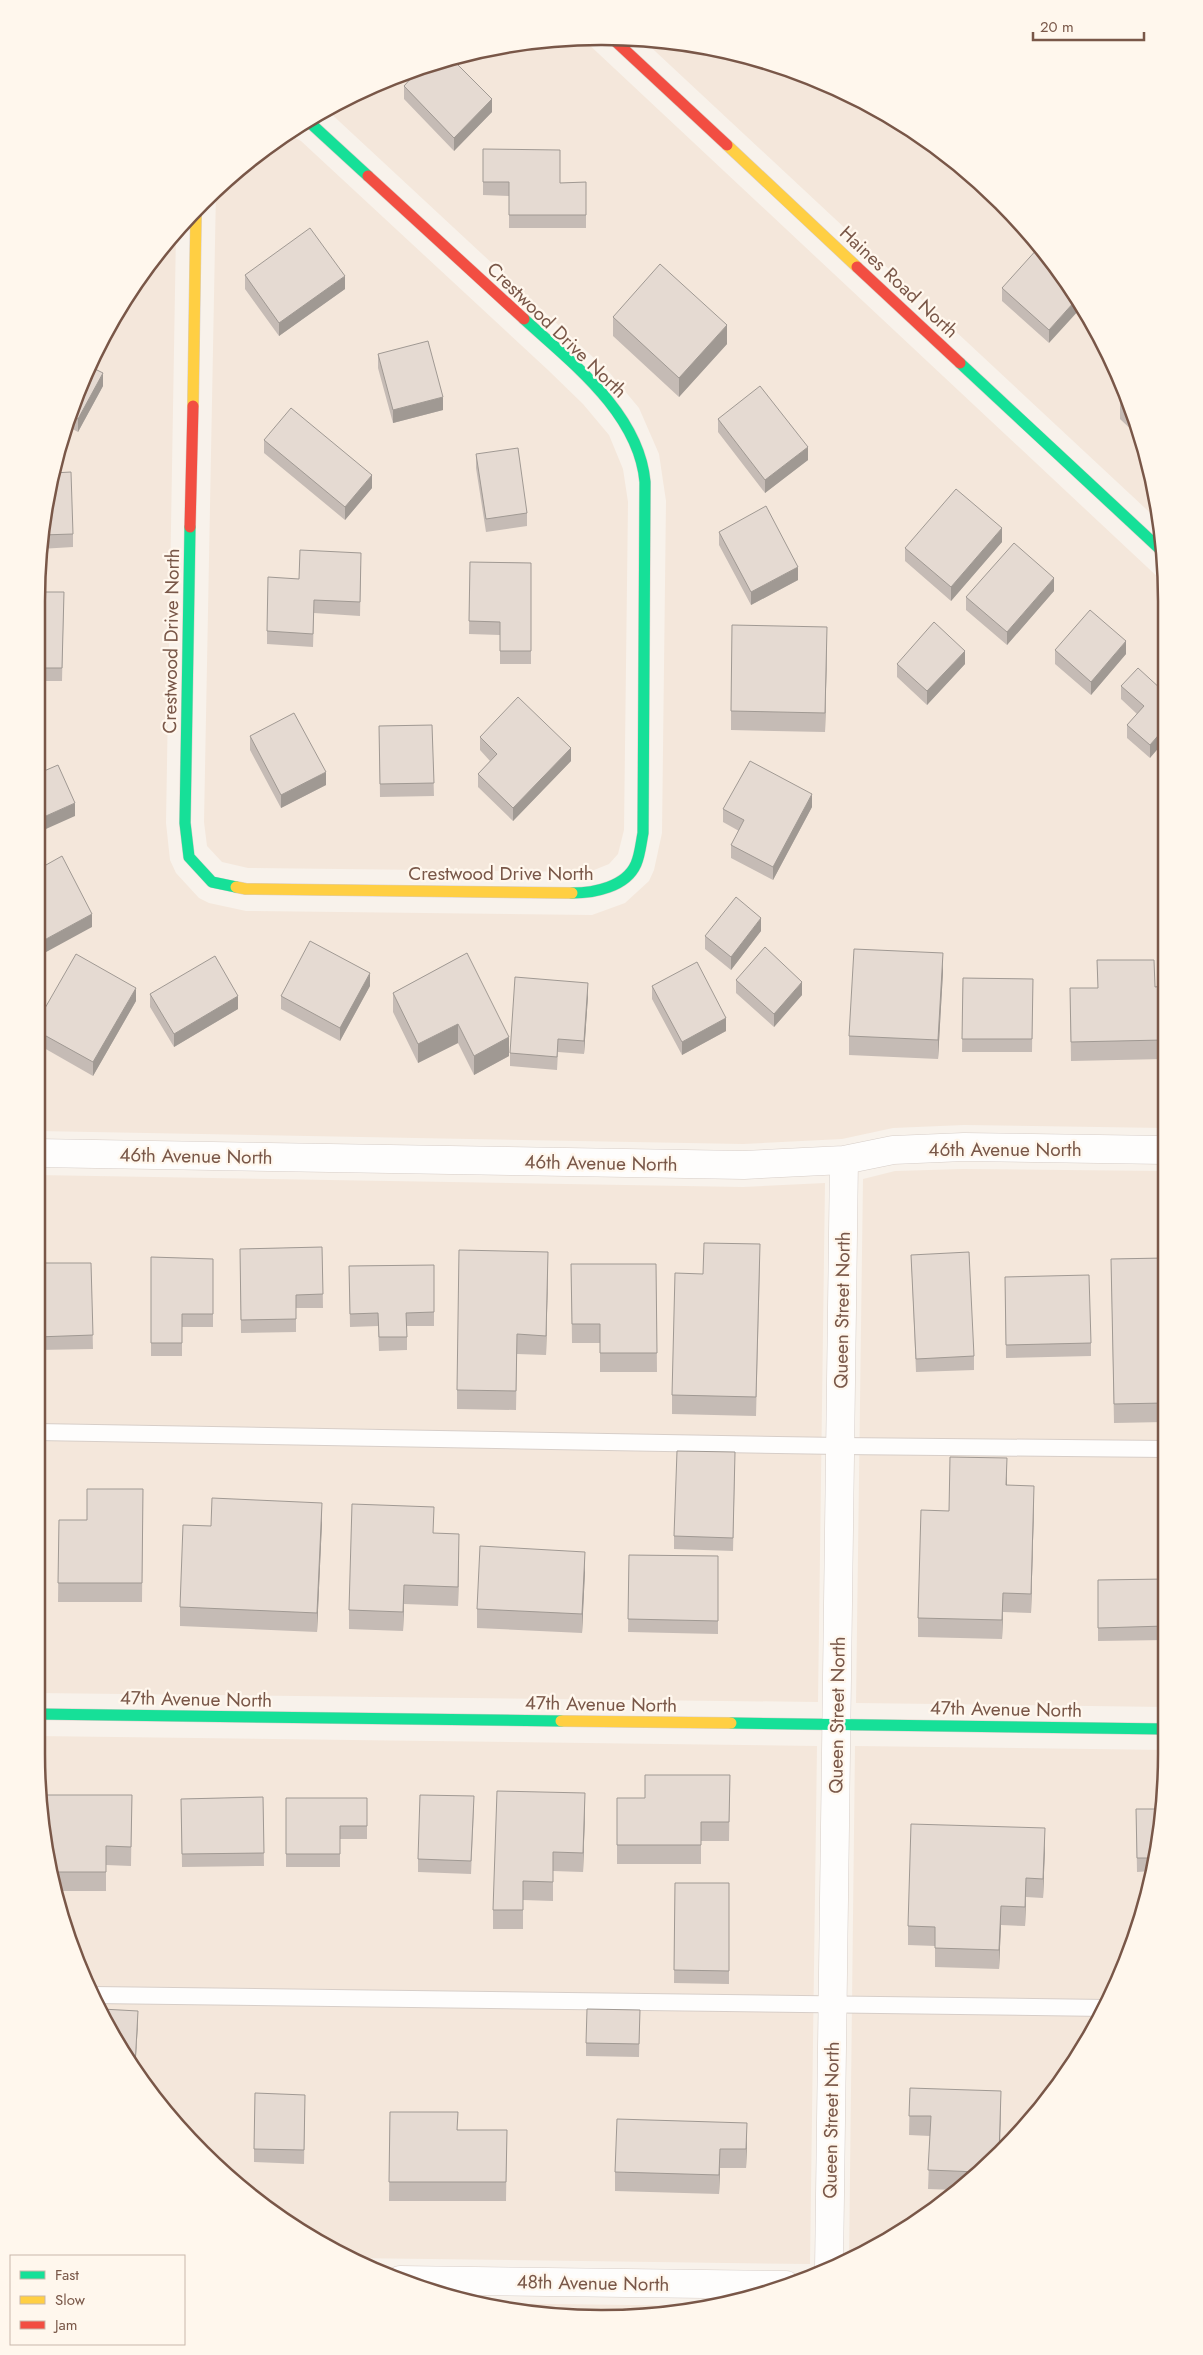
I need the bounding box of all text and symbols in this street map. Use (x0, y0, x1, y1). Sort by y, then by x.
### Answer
scale bar (1033, 10, 1144, 42)
text: 20 m (1040, 16, 1074, 38)
street label: Haines Road North (834, 220, 964, 344)
street label: Crestwood Drive North (481, 256, 633, 404)
street label: Crestwood Drive North (156, 548, 186, 734)
street label: Crestwood Drive North (408, 860, 594, 887)
street label: 46th Avenue North (928, 1136, 1082, 1163)
street label: 46th Avenue North (119, 1141, 273, 1171)
street label: 46th Avenue North (524, 1148, 678, 1178)
street label: Queen Street North (827, 1231, 857, 1389)
street label: Queen Street North (822, 1636, 852, 1794)
street label: 47th Avenue North (120, 1684, 272, 1714)
street label: 47th Avenue North (525, 1689, 677, 1719)
street label: 47th Avenue North (930, 1694, 1082, 1724)
street label: Queen Street North (816, 2041, 846, 2199)
legend (10, 2255, 185, 2345)
text: Fast (55, 2264, 79, 2286)
street label: 48th Avenue North (516, 2268, 670, 2298)
text: Slow (55, 2289, 86, 2311)
text: Jam (53, 2314, 78, 2336)

